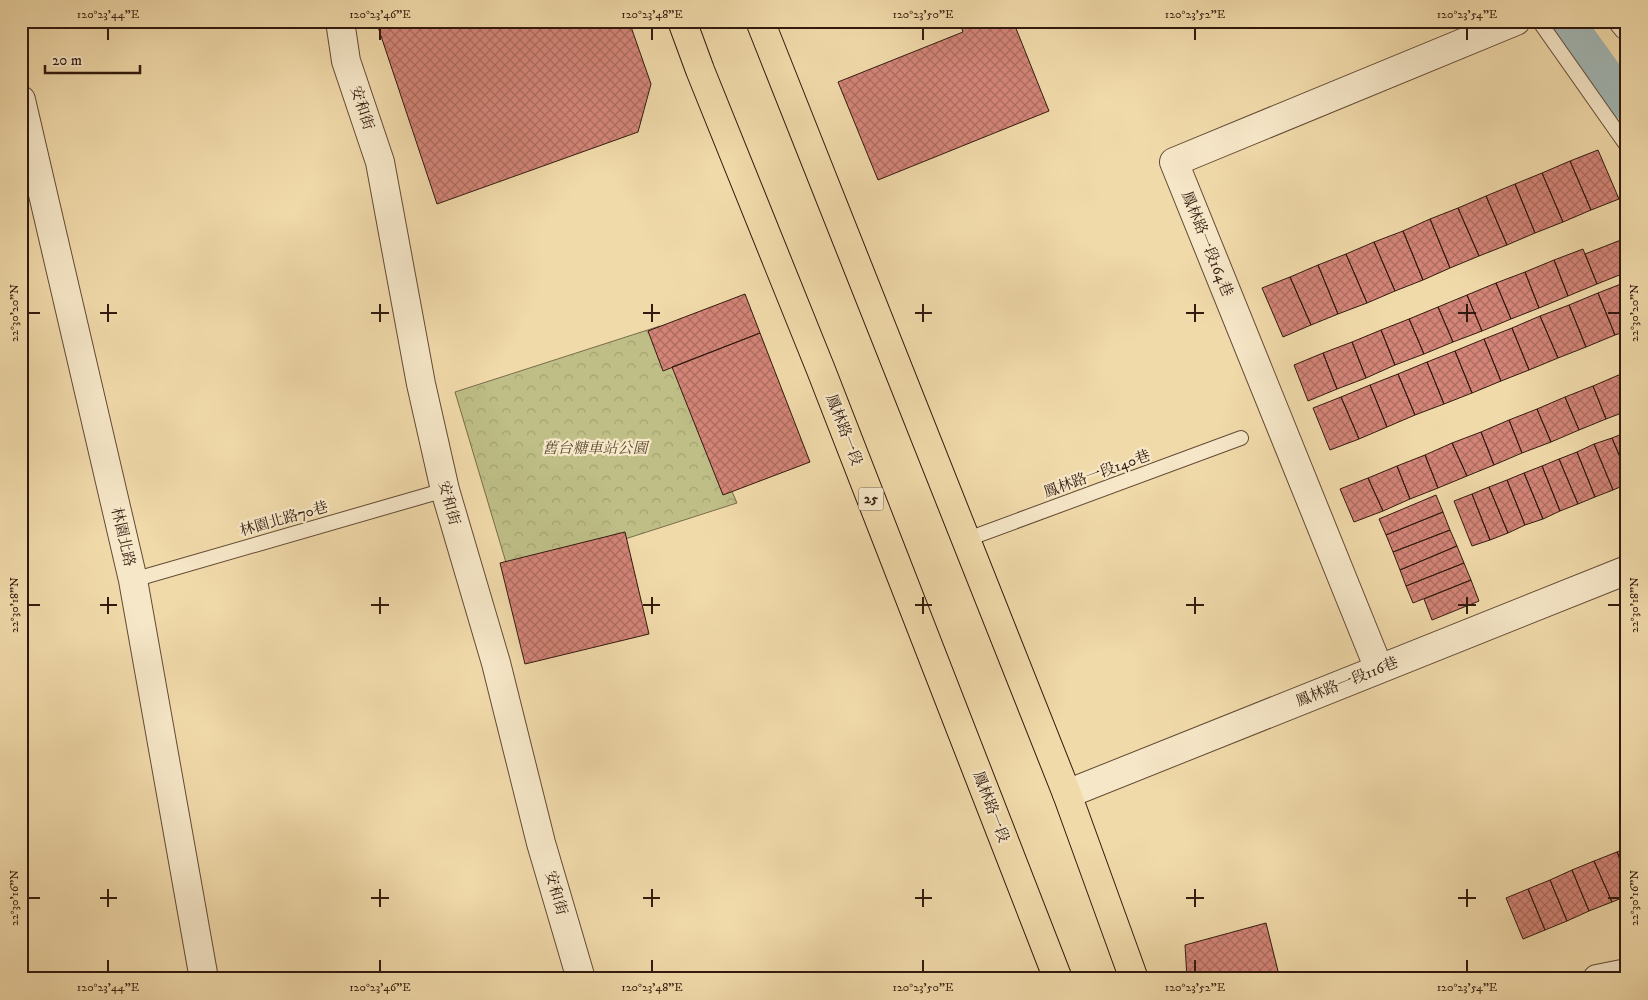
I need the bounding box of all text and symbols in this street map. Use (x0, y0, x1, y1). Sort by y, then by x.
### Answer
text: 120°23'44"E (77, 7, 140, 22)
text: 120°23'46"E (349, 7, 411, 22)
text: 120°23'48"E (621, 7, 683, 22)
text: 120°23'50"E (893, 7, 954, 22)
text: 120°23'52"E (1165, 7, 1226, 22)
text: 120°23'54"E (1437, 7, 1498, 22)
scale bar (45, 42, 140, 74)
text: 20 m (52, 51, 82, 70)
street label: 安和街 (346, 84, 378, 132)
street label: 鳳林路一段164巷 (1177, 189, 1237, 299)
text: 22°30'20"N (7, 284, 22, 342)
text: 22°30'20"N (1627, 284, 1642, 342)
street label: 鳳林路一段 (822, 392, 866, 468)
park label: 舊台糖車站公園 (542, 439, 649, 458)
street label: 鳳林路一段140巷 (1041, 446, 1153, 502)
street label: 安和街 (434, 479, 464, 527)
road number: 25 (858, 488, 884, 510)
street label: 林園北路70巷 (238, 497, 330, 541)
street label: 林園北路 (107, 506, 139, 568)
text: 22°30'18"N (7, 577, 22, 633)
text: 22°30'18"N (1627, 577, 1642, 633)
street label: 鳳林路一段116巷 (1293, 653, 1401, 711)
street label: 鳳林路一段 (969, 769, 1013, 845)
street label: 安和街 (541, 869, 571, 917)
text: 22°30'16"N (7, 870, 22, 926)
text: 22°30'16"N (1627, 870, 1642, 926)
text: 120°23'44"E (77, 980, 140, 995)
text: 120°23'46"E (349, 980, 411, 995)
text: 120°23'48"E (621, 980, 683, 995)
text: 120°23'50"E (893, 980, 954, 995)
text: 120°23'52"E (1165, 980, 1226, 995)
text: 120°23'54"E (1437, 980, 1498, 995)

